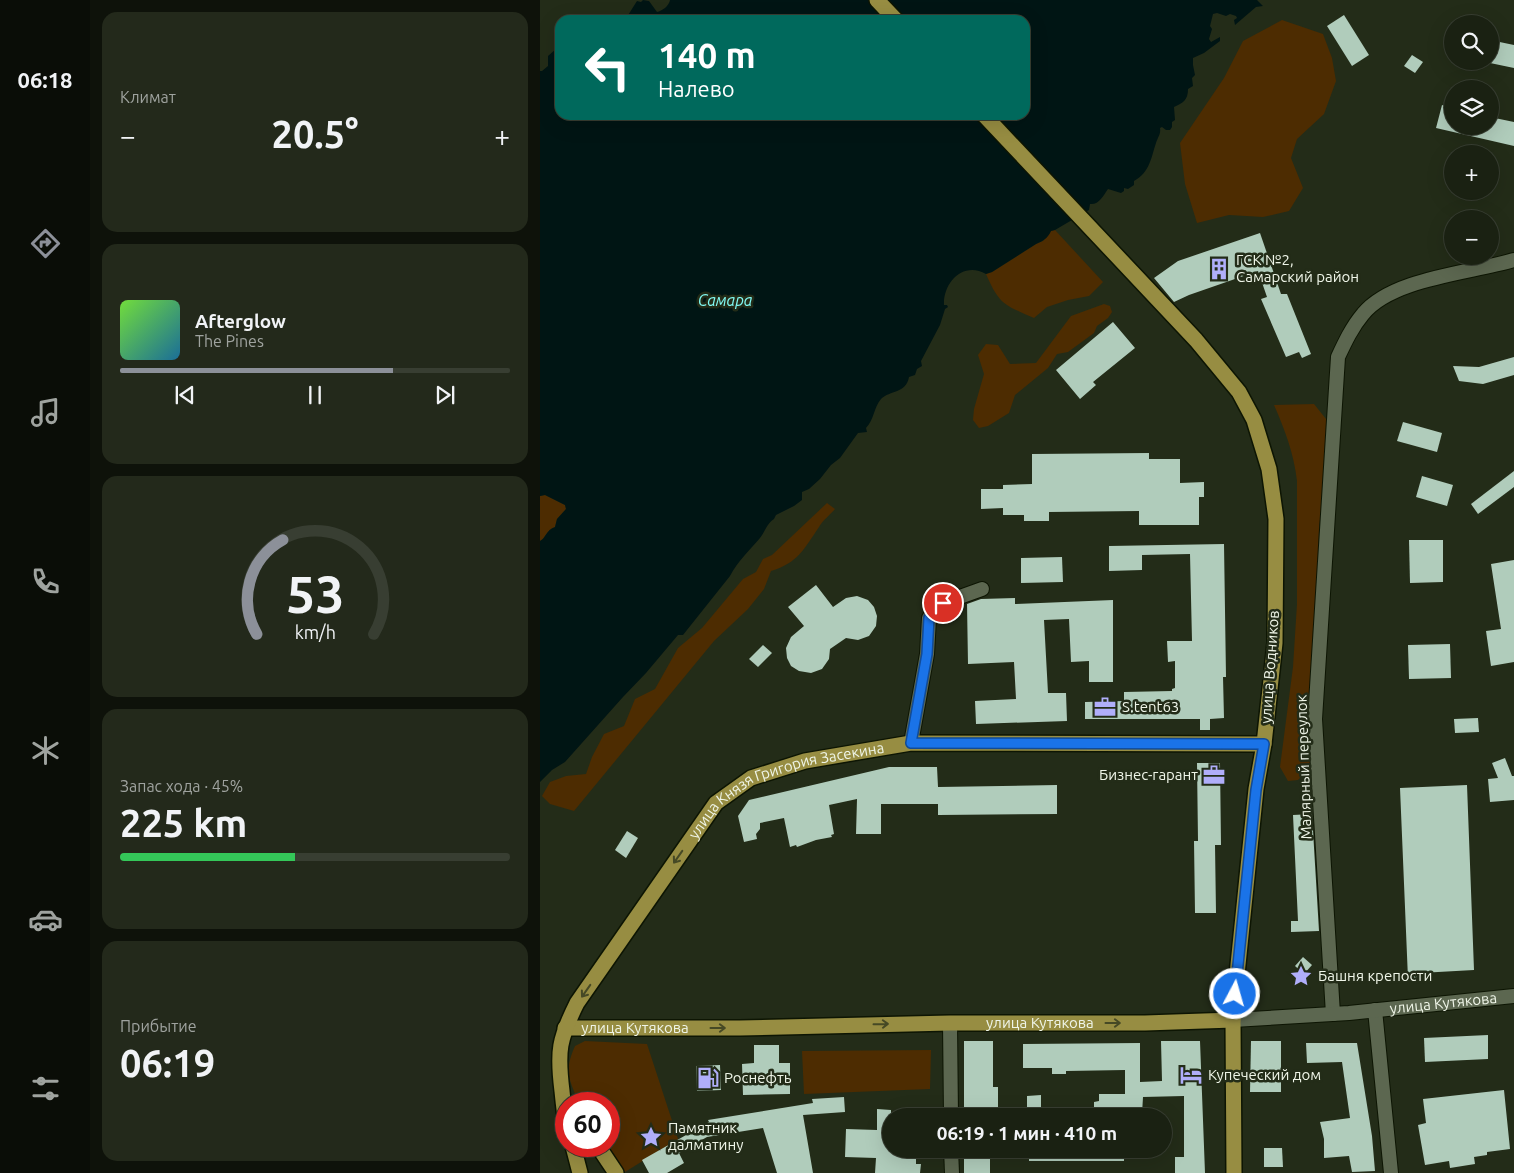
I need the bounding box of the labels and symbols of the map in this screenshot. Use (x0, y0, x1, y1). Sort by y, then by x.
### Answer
place label: ГСК №2, Самарский район (1236, 251, 1359, 285)
building icon: ГСК №2, Самарский район (1206, 256, 1232, 282)
water label: Самара (698, 291, 753, 309)
pin (922, 582, 964, 624)
street label: улица Водников (1257, 610, 1282, 724)
office icon: S.tent63 (1092, 694, 1118, 720)
street label: Малярный переулок (1292, 694, 1315, 840)
place label: S.tent63 (1122, 698, 1179, 715)
street label: улица Князя Григория Засекина (685, 739, 885, 842)
office icon: Бизнес-гарант (1201, 762, 1227, 788)
place label: Бизнес-гарант (1099, 766, 1198, 783)
one-way arrow (673, 850, 683, 864)
place icon: Башня крепости (1288, 963, 1314, 989)
position arrow (1208, 967, 1260, 1019)
place label: Башня крепости (1318, 967, 1432, 984)
one-way arrow (581, 983, 591, 997)
street label: улица Кутякова (1389, 989, 1498, 1017)
street label: улица Кутякова (986, 1014, 1094, 1031)
one-way arrow (1105, 1018, 1121, 1028)
street label: улица Кутякова (581, 1019, 689, 1036)
one-way arrow (872, 1019, 889, 1029)
one-way arrow (710, 1023, 726, 1033)
hotel icon: Купеческий дом (1178, 1062, 1204, 1088)
fuel station icon: Роснефть (695, 1065, 721, 1091)
place label: Купеческий дом (1208, 1066, 1321, 1083)
place label: Роснефть (724, 1069, 792, 1086)
speed limit sign: 60 (555, 1092, 620, 1157)
place label: Памятник далматину (668, 1119, 743, 1153)
place icon: Памятник далматину (638, 1124, 664, 1150)

